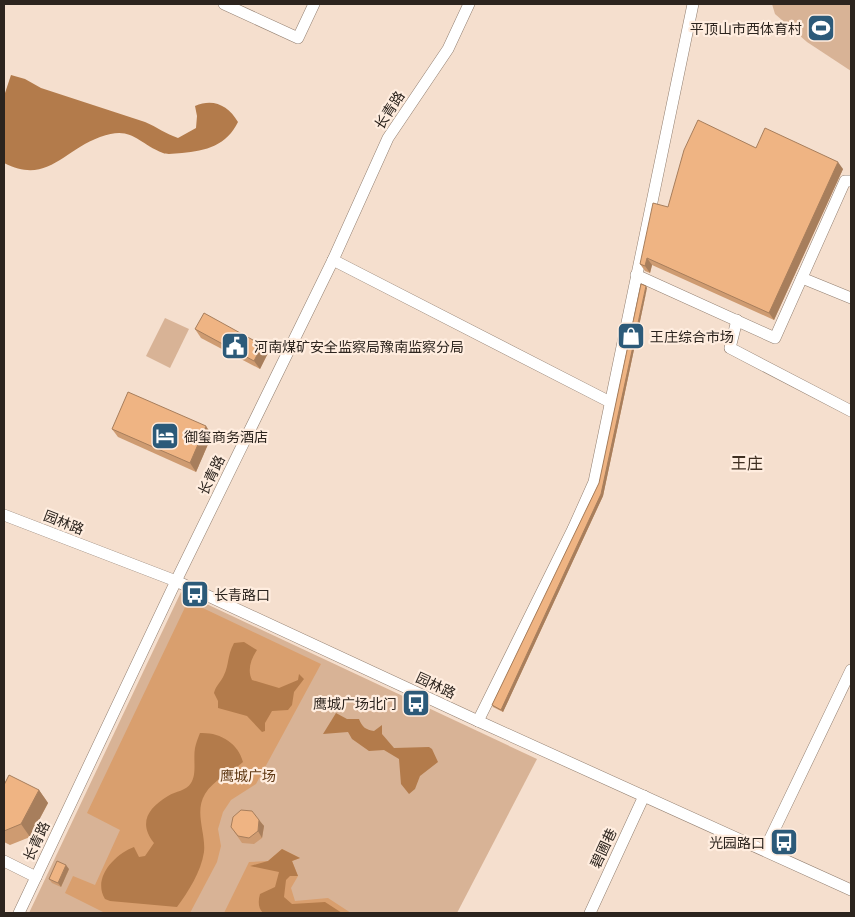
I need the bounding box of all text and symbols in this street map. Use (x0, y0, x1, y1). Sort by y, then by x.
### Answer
sports icon: 平顶山市西体育村 (806, 13, 836, 43)
place label: 平顶山市西体育村 (690, 19, 802, 38)
street label: 长青路 (370, 87, 408, 133)
shop icon: 王庄综合市场 (616, 321, 646, 351)
place label: 王庄综合市场 (650, 327, 734, 346)
public building icon: 河南煤矿安全监察局豫南监察分局 (220, 331, 250, 361)
place label: 河南煤矿安全监察局豫南监察分局 (254, 337, 464, 356)
hotel icon: 御玺商务酒店 (150, 421, 180, 451)
place label: 御玺商务酒店 (184, 427, 268, 446)
street label: 长青路 (193, 452, 229, 498)
district label: 王庄 (731, 452, 763, 474)
street label: 园林路 (41, 506, 87, 538)
bus stop icon: 长青路口 (180, 579, 210, 609)
place label: 长青路口 (214, 585, 270, 604)
street label: 园林路 (413, 668, 459, 702)
bus stop icon: 鹰城广场北门 (401, 688, 431, 718)
place label: 鹰城广场北门 (313, 694, 397, 713)
park label: 鹰城广场 (220, 766, 276, 785)
street label: 长青路 (19, 818, 53, 864)
street label: 碧圃巷 (586, 825, 620, 871)
bus stop icon: 光园路口 (769, 827, 799, 857)
place label: 光园路口 (709, 833, 765, 852)

